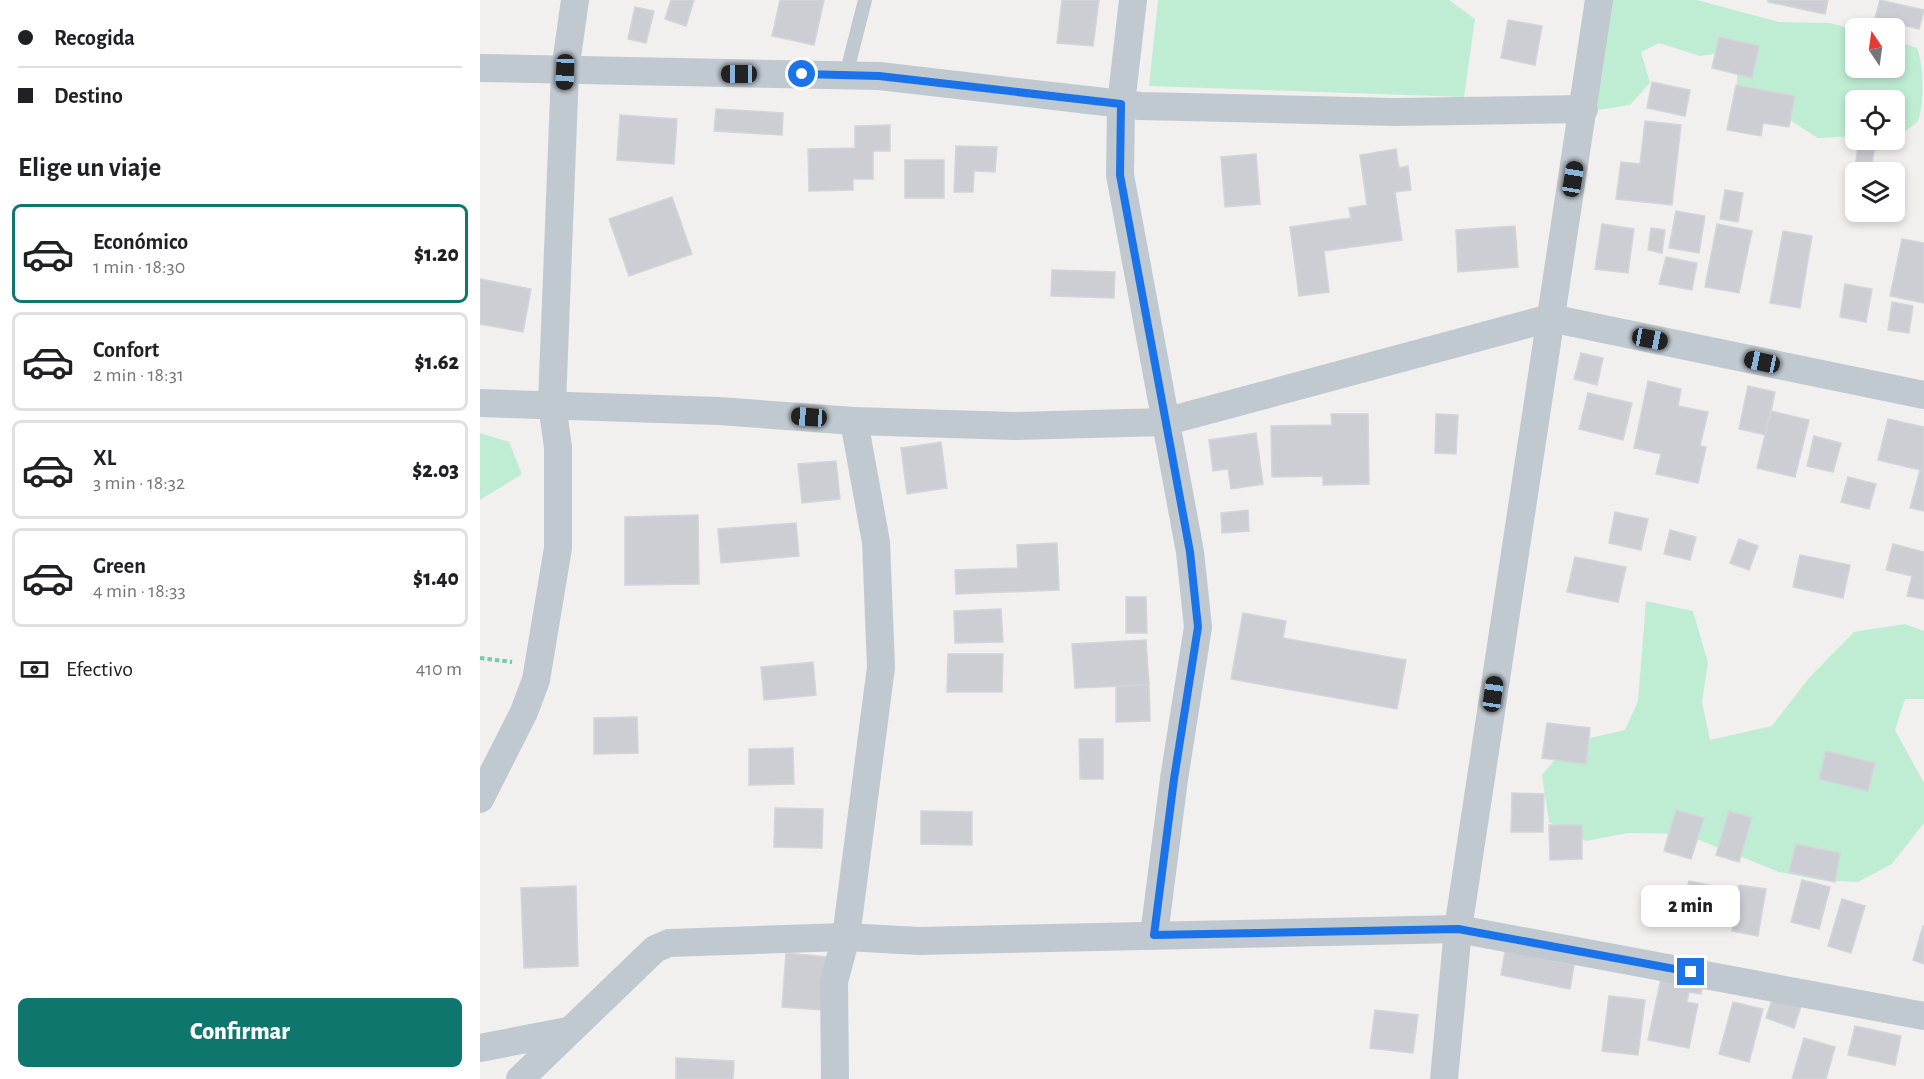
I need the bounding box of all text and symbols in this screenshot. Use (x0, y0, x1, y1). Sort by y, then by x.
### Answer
north arrow (1845, 18, 1905, 78)
map controls (1845, 18, 1905, 222)
text: Recogida (54, 27, 135, 49)
car (555, 54, 575, 90)
route start (788, 60, 815, 87)
car (721, 65, 757, 83)
text: Destino (54, 85, 123, 107)
button: locate (1845, 90, 1905, 150)
text: Elige un viaje (18, 154, 161, 181)
car (1561, 160, 1585, 198)
button: layers (1845, 162, 1905, 222)
icon: car (21, 227, 75, 281)
text: Económico (93, 231, 188, 253)
text: $1.20 (414, 243, 459, 265)
text: 1 min · 18:30 (93, 257, 185, 277)
car (1631, 327, 1669, 351)
icon: car (21, 335, 75, 389)
text: Confort (93, 339, 159, 361)
car (1743, 349, 1781, 375)
text: $1.62 (415, 351, 459, 373)
text: 2 min · 18:31 (93, 365, 184, 385)
car (790, 407, 828, 427)
icon: car (21, 443, 75, 497)
text: XL (93, 447, 116, 469)
text: $2.03 (412, 459, 459, 481)
text: 3 min · 18:32 (93, 473, 185, 493)
icon: car (21, 551, 75, 605)
text: Green (93, 555, 146, 577)
text: $1.40 (413, 567, 459, 589)
text: 4 min · 18:33 (93, 581, 186, 601)
icon: cash (18, 653, 51, 686)
text: Efectivo (66, 658, 133, 680)
text: 410 m (416, 659, 462, 679)
car (1482, 675, 1504, 713)
callout: 2 min (1642, 885, 1740, 927)
text: 2 min (1668, 896, 1713, 916)
route end (1677, 958, 1704, 985)
button: Confirmar (18, 998, 462, 1067)

